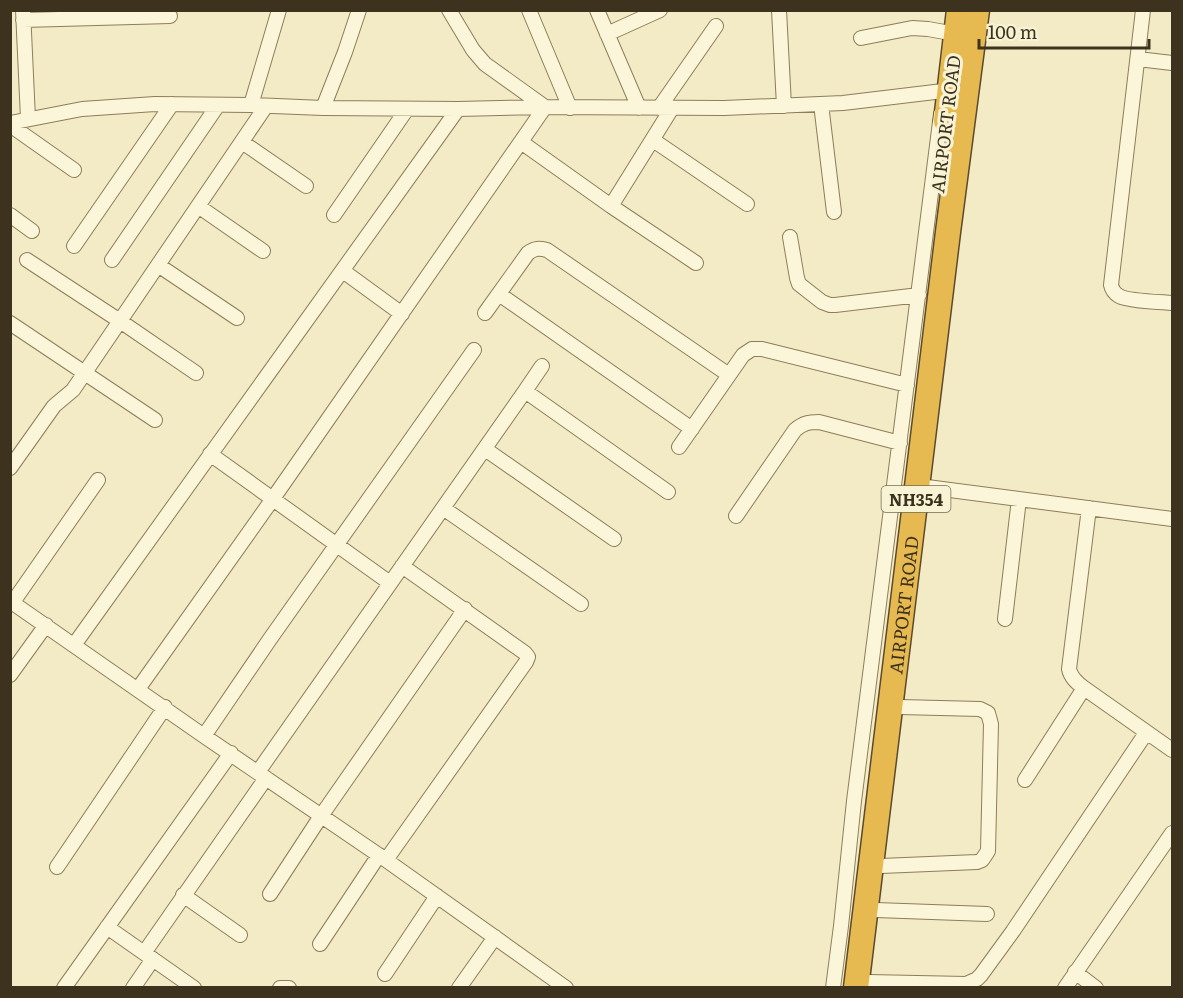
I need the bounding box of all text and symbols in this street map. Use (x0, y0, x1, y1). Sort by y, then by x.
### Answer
scale bar (979, 12, 1148, 50)
text: 100 m (988, 18, 1037, 45)
street label: AIRPORT ROAD (923, 53, 967, 195)
road number: NH354 (882, 486, 950, 512)
street label: AIRPORT ROAD (881, 534, 924, 675)

